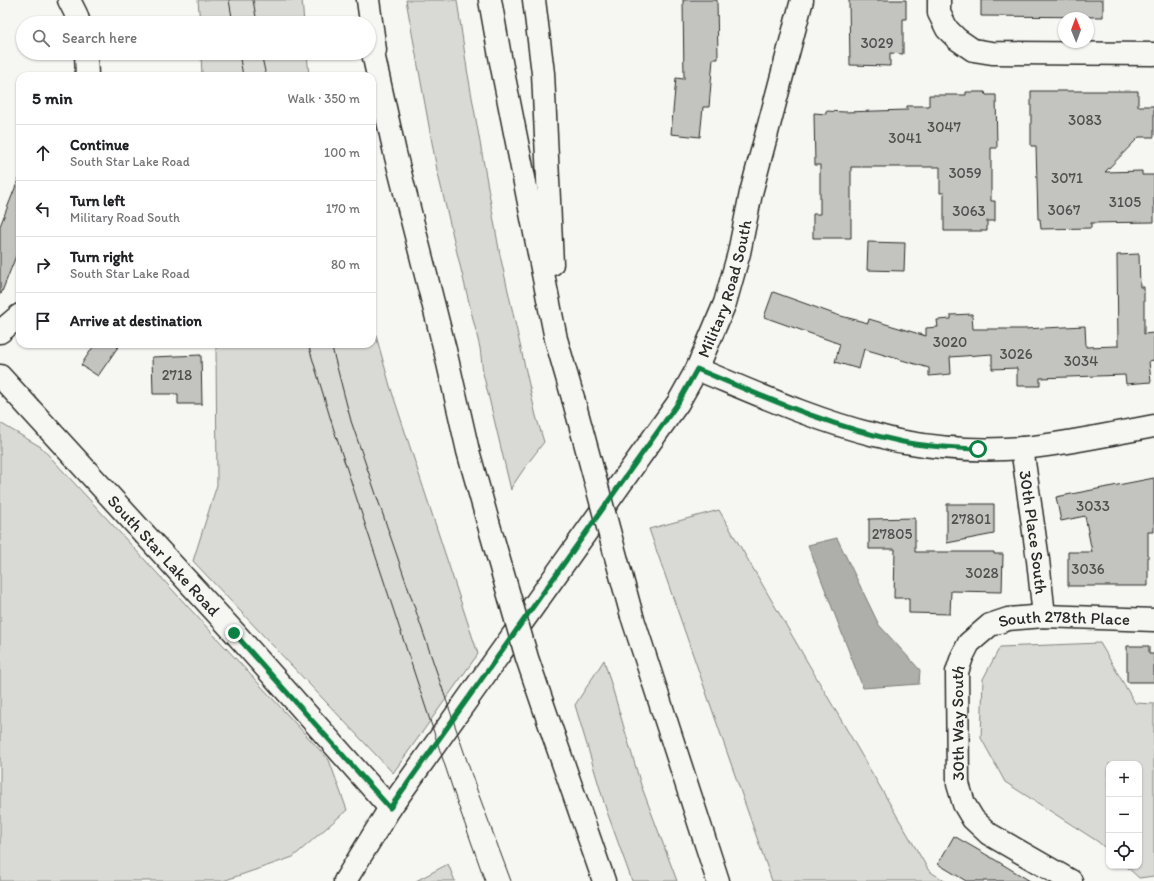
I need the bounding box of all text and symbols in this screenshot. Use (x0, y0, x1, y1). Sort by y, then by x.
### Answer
north arrow (1058, 12, 1094, 48)
search box (16, 16, 376, 60)
icon: search (30, 27, 52, 49)
text: Search here (62, 29, 137, 47)
house number: 3029 (860, 34, 894, 52)
text: 5 min (32, 88, 72, 108)
text: Walk · 350 m (288, 91, 360, 106)
house number: 3083 (1068, 111, 1102, 129)
house number: 3047 (927, 118, 961, 136)
house number: 3041 (888, 129, 922, 147)
text: Continue (70, 136, 129, 154)
icon: ahead (32, 142, 54, 164)
text: 100 m (324, 145, 360, 160)
text: South Star Lake Road (70, 154, 190, 169)
house number: 3059 (948, 164, 982, 182)
house number: 3071 (1051, 169, 1083, 187)
text: Turn left (70, 192, 125, 210)
house number: 3105 (1109, 193, 1141, 211)
icon: left (32, 198, 54, 220)
text: 170 m (326, 201, 360, 216)
house number: 3067 (1048, 201, 1081, 219)
house number: 3063 (952, 202, 986, 220)
text: Military Road South (70, 210, 180, 225)
street label: Military Road South (693, 217, 756, 361)
text: Turn right (70, 248, 134, 266)
icon: right (32, 254, 54, 276)
text: 80 m (331, 257, 360, 272)
text: South Star Lake Road (70, 266, 190, 281)
icon: arrive (32, 310, 54, 332)
text: Arrive at destination (70, 312, 202, 330)
house number: 3020 (933, 333, 967, 351)
house number: 3026 (999, 345, 1033, 363)
house number: 3034 (1064, 352, 1098, 370)
house number: 2718 (162, 366, 192, 384)
route start (969, 440, 987, 458)
street label: 30th Place South (1015, 469, 1052, 595)
street label: South Star Lake Road (104, 491, 225, 621)
house number: 3033 (1076, 497, 1110, 515)
house number: 27801 (951, 510, 991, 528)
house number: 27805 (872, 525, 912, 543)
house number: 3036 (1071, 560, 1105, 578)
house number: 3028 (965, 564, 999, 582)
street label: South 278th Place (995, 606, 1130, 632)
route end (225, 624, 243, 642)
street label: 30th Way South (947, 662, 969, 781)
map controls (1106, 761, 1142, 869)
button: + (1106, 761, 1142, 797)
button: − (1106, 797, 1142, 833)
button: locate (1106, 833, 1142, 869)

